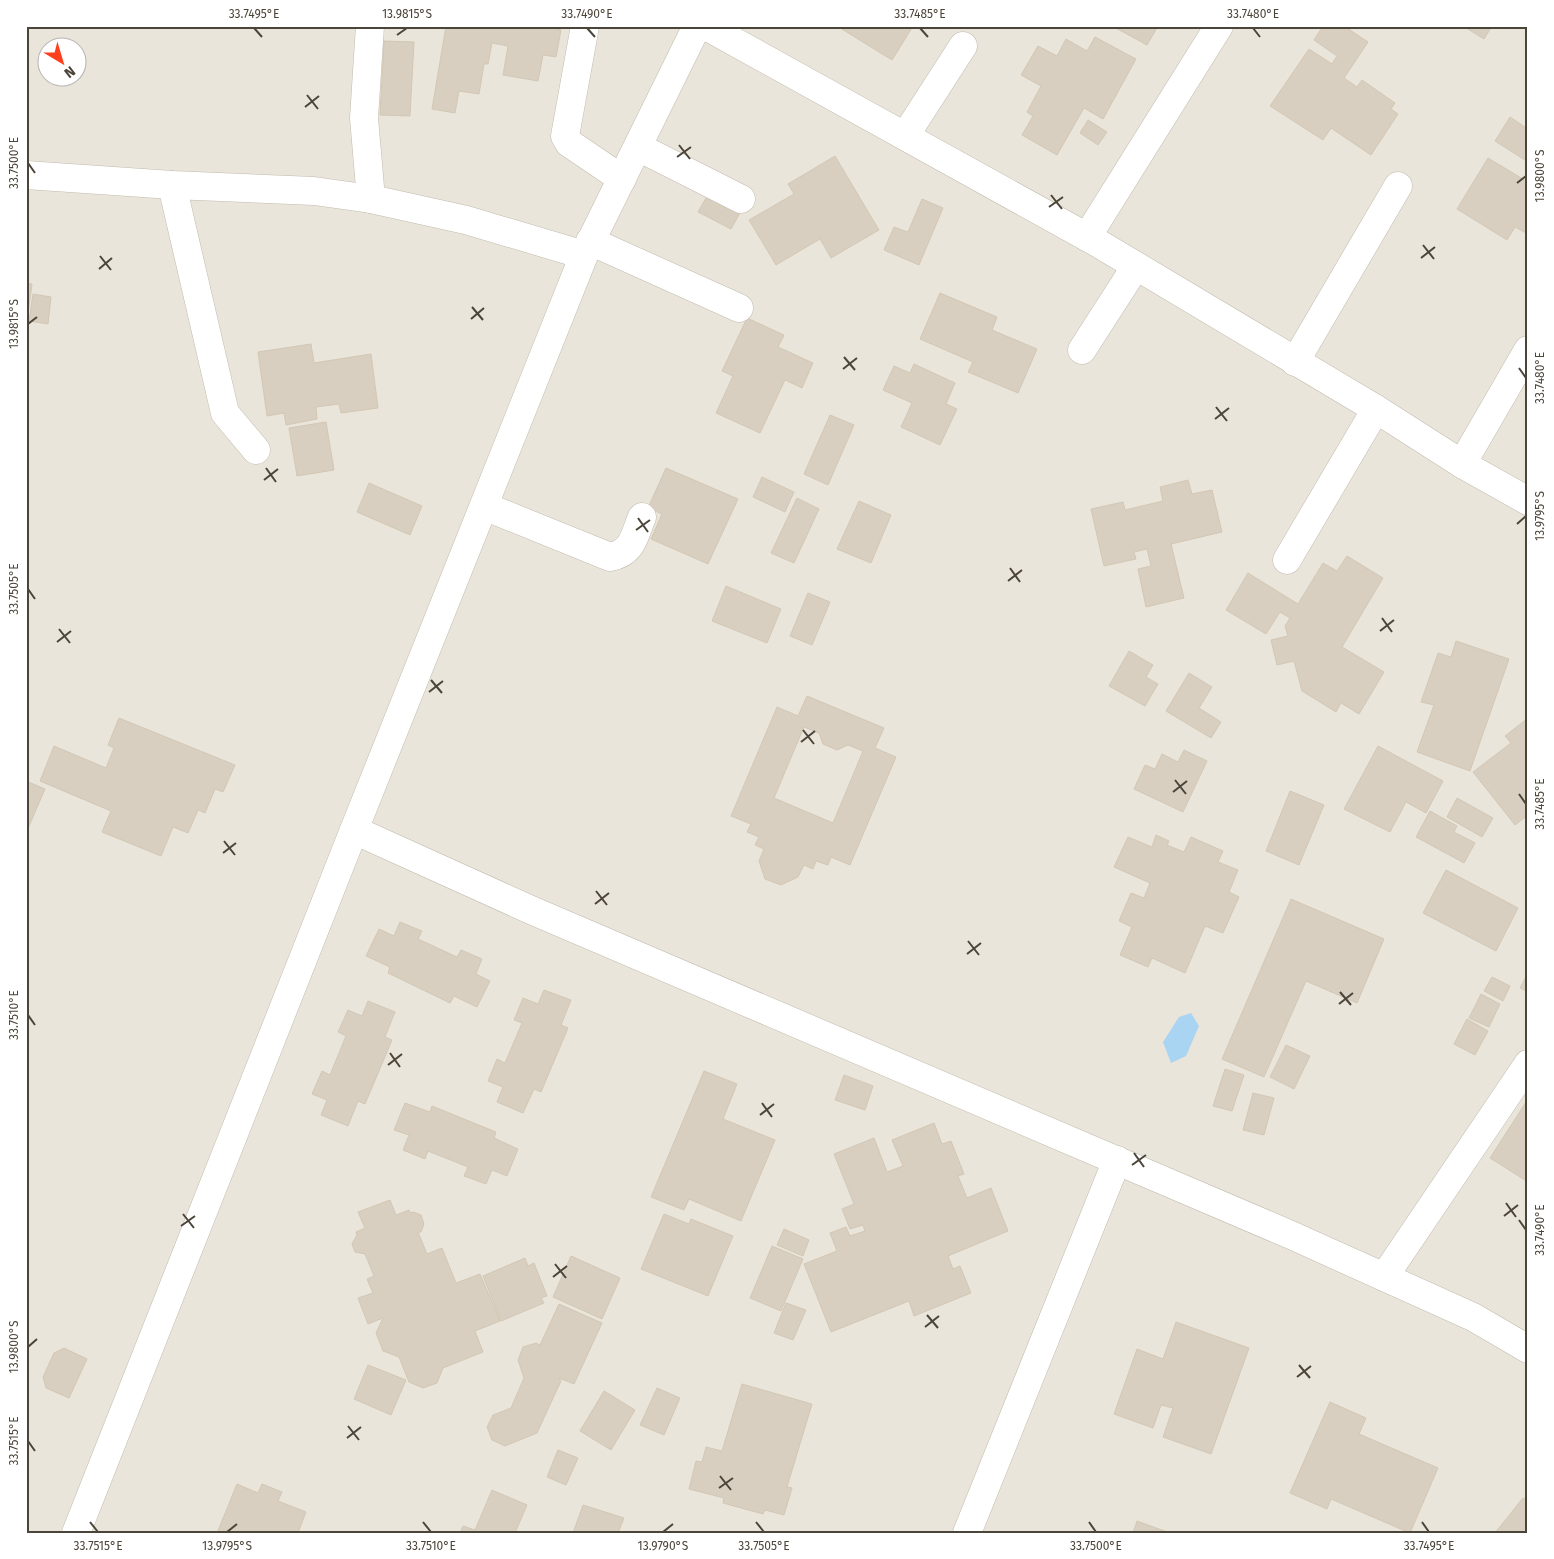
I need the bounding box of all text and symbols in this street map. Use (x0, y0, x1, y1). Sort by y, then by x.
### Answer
text: 33.7495°E (229, 7, 279, 21)
text: 13.9815°S (382, 7, 433, 21)
text: 33.7490°E (561, 7, 613, 21)
text: 33.7485°E (894, 7, 946, 21)
text: 33.7480°E (1227, 7, 1279, 21)
north arrow (38, 38, 88, 88)
text: N (61, 62, 79, 81)
text: 33.7500°E (7, 137, 21, 189)
text: 13.9800°S (1533, 149, 1547, 202)
text: 13.9815°S (7, 298, 21, 349)
text: 33.7480°E (1533, 352, 1547, 404)
text: 13.9795°S (1533, 491, 1547, 541)
text: 33.7505°E (7, 563, 21, 615)
text: 33.7485°E (1533, 778, 1547, 830)
text: 33.7510°E (7, 990, 21, 1040)
text: 33.7490°E (1533, 1204, 1547, 1256)
text: 13.9800°S (7, 1320, 21, 1373)
text: 33.7515°E (7, 1416, 21, 1466)
text: 33.7515°E (73, 1539, 123, 1553)
text: 13.9795°S (202, 1539, 252, 1553)
text: 33.7510°E (406, 1539, 456, 1553)
text: 13.9790°S (638, 1539, 689, 1553)
text: 33.7505°E (738, 1539, 790, 1553)
text: 33.7500°E (1070, 1539, 1122, 1553)
text: 33.7495°E (1404, 1539, 1454, 1553)

